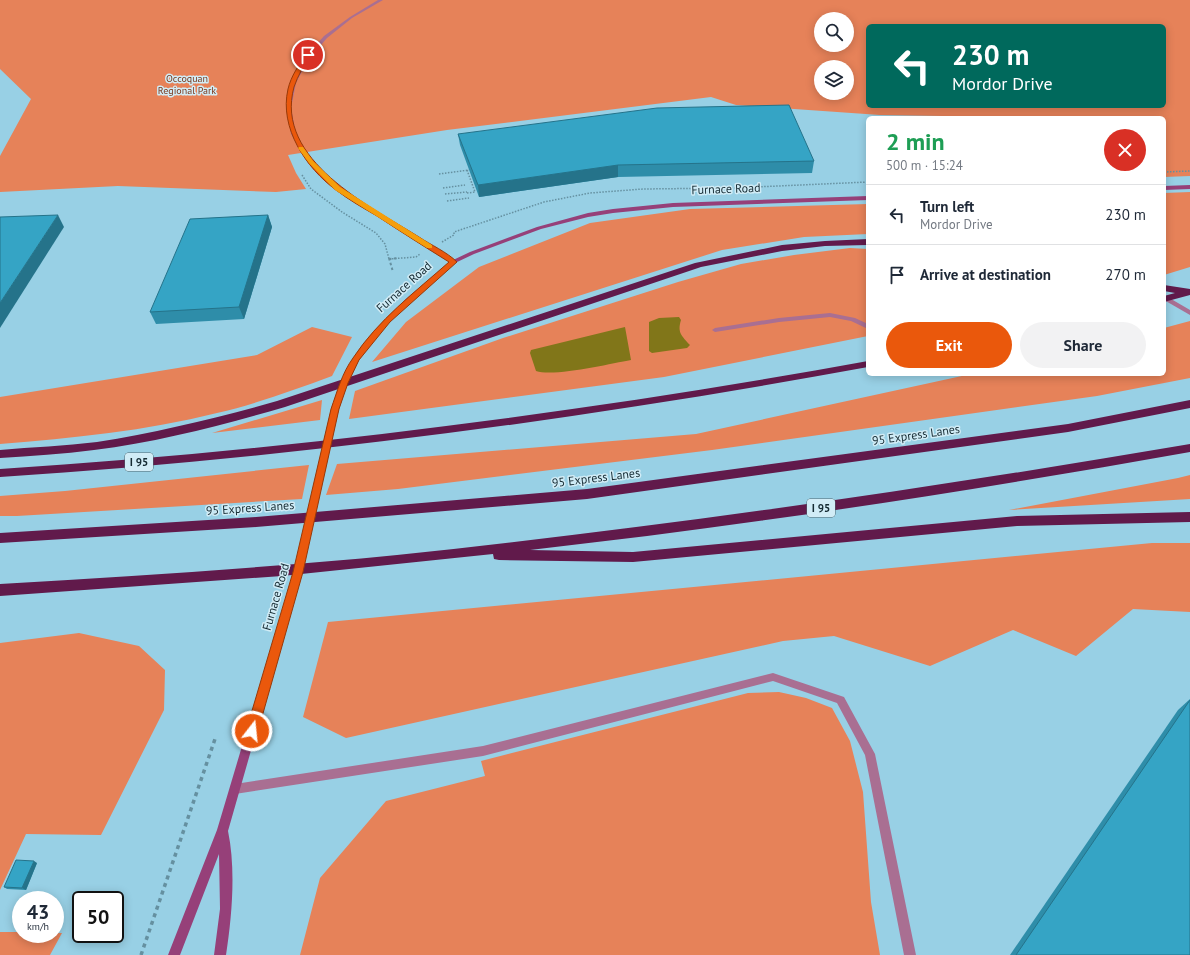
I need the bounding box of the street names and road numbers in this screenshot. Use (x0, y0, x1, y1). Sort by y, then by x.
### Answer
street label: Furnace Road (691, 180, 761, 197)
street label: Furnace Road (373, 258, 434, 315)
street label: 95 Express Lanes (871, 421, 961, 448)
road number: I 95 (125, 453, 153, 471)
street label: 95 Express Lanes (551, 465, 641, 490)
street label: 95 Express Lanes (205, 497, 295, 518)
road number: I 95 (807, 499, 835, 517)
street label: Furnace Road (259, 562, 292, 632)

